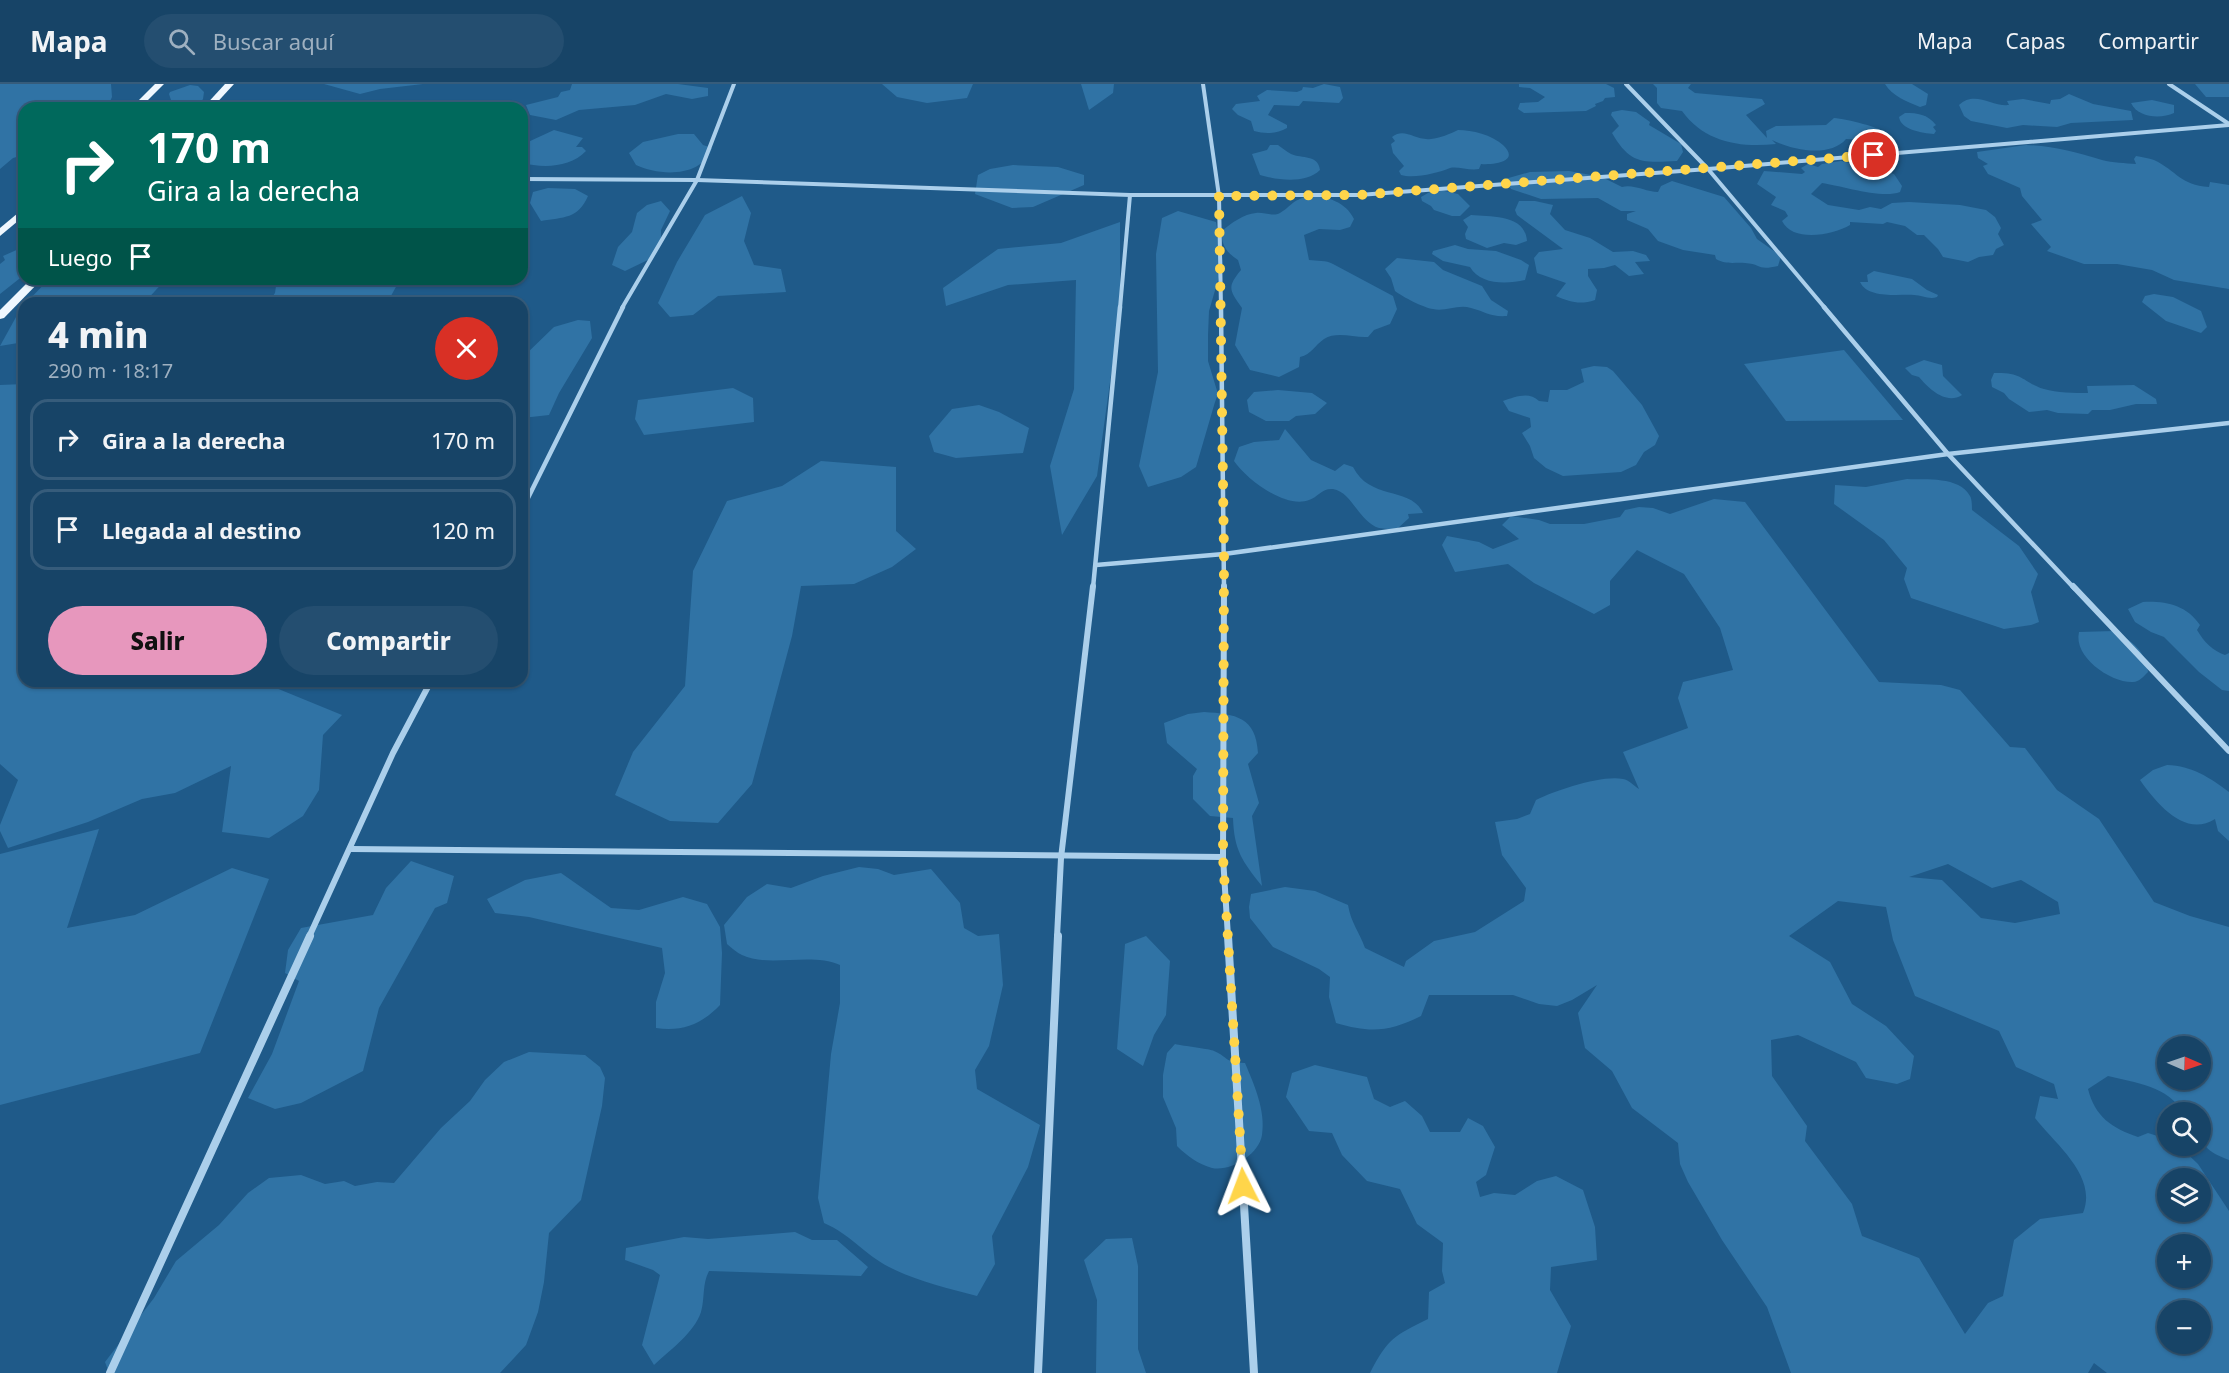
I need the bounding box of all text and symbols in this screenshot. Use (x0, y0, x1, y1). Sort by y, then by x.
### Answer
search box (144, 14, 564, 68)
text: Mapa (30, 22, 108, 60)
icon: search (165, 25, 198, 58)
text: Buscar aquí (213, 26, 334, 56)
text: Mapa (1917, 27, 1973, 55)
text: Capas (2006, 27, 2065, 55)
text: Compartir (2098, 27, 2199, 55)
text: 170 m (147, 118, 271, 175)
icon: right (48, 126, 126, 204)
pin (1848, 129, 1899, 180)
icon: arrive (1857, 138, 1890, 171)
text: Gira a la derecha (147, 172, 360, 209)
icon: arrive (124, 240, 157, 273)
text: Luego (48, 242, 112, 272)
text: 4 min (48, 310, 149, 359)
button: close (435, 317, 498, 380)
text: 290 m · 18:17 (48, 357, 173, 384)
icon: right (51, 423, 84, 456)
text: Gira a la derecha (102, 425, 286, 455)
text: 170 m (431, 425, 495, 455)
icon: arrive (51, 513, 84, 546)
text: Llegada al destino (102, 515, 302, 545)
text: 120 m (431, 515, 495, 545)
button: Salir (48, 606, 267, 675)
button: Compartir (279, 606, 498, 675)
north arrow (2157, 1036, 2211, 1090)
map controls (2157, 1036, 2211, 1354)
button: search (2157, 1102, 2211, 1156)
position arrow (1211, 1154, 1275, 1218)
button: layers (2157, 1168, 2211, 1222)
button: + (2157, 1234, 2211, 1288)
button: − (2157, 1300, 2211, 1354)

